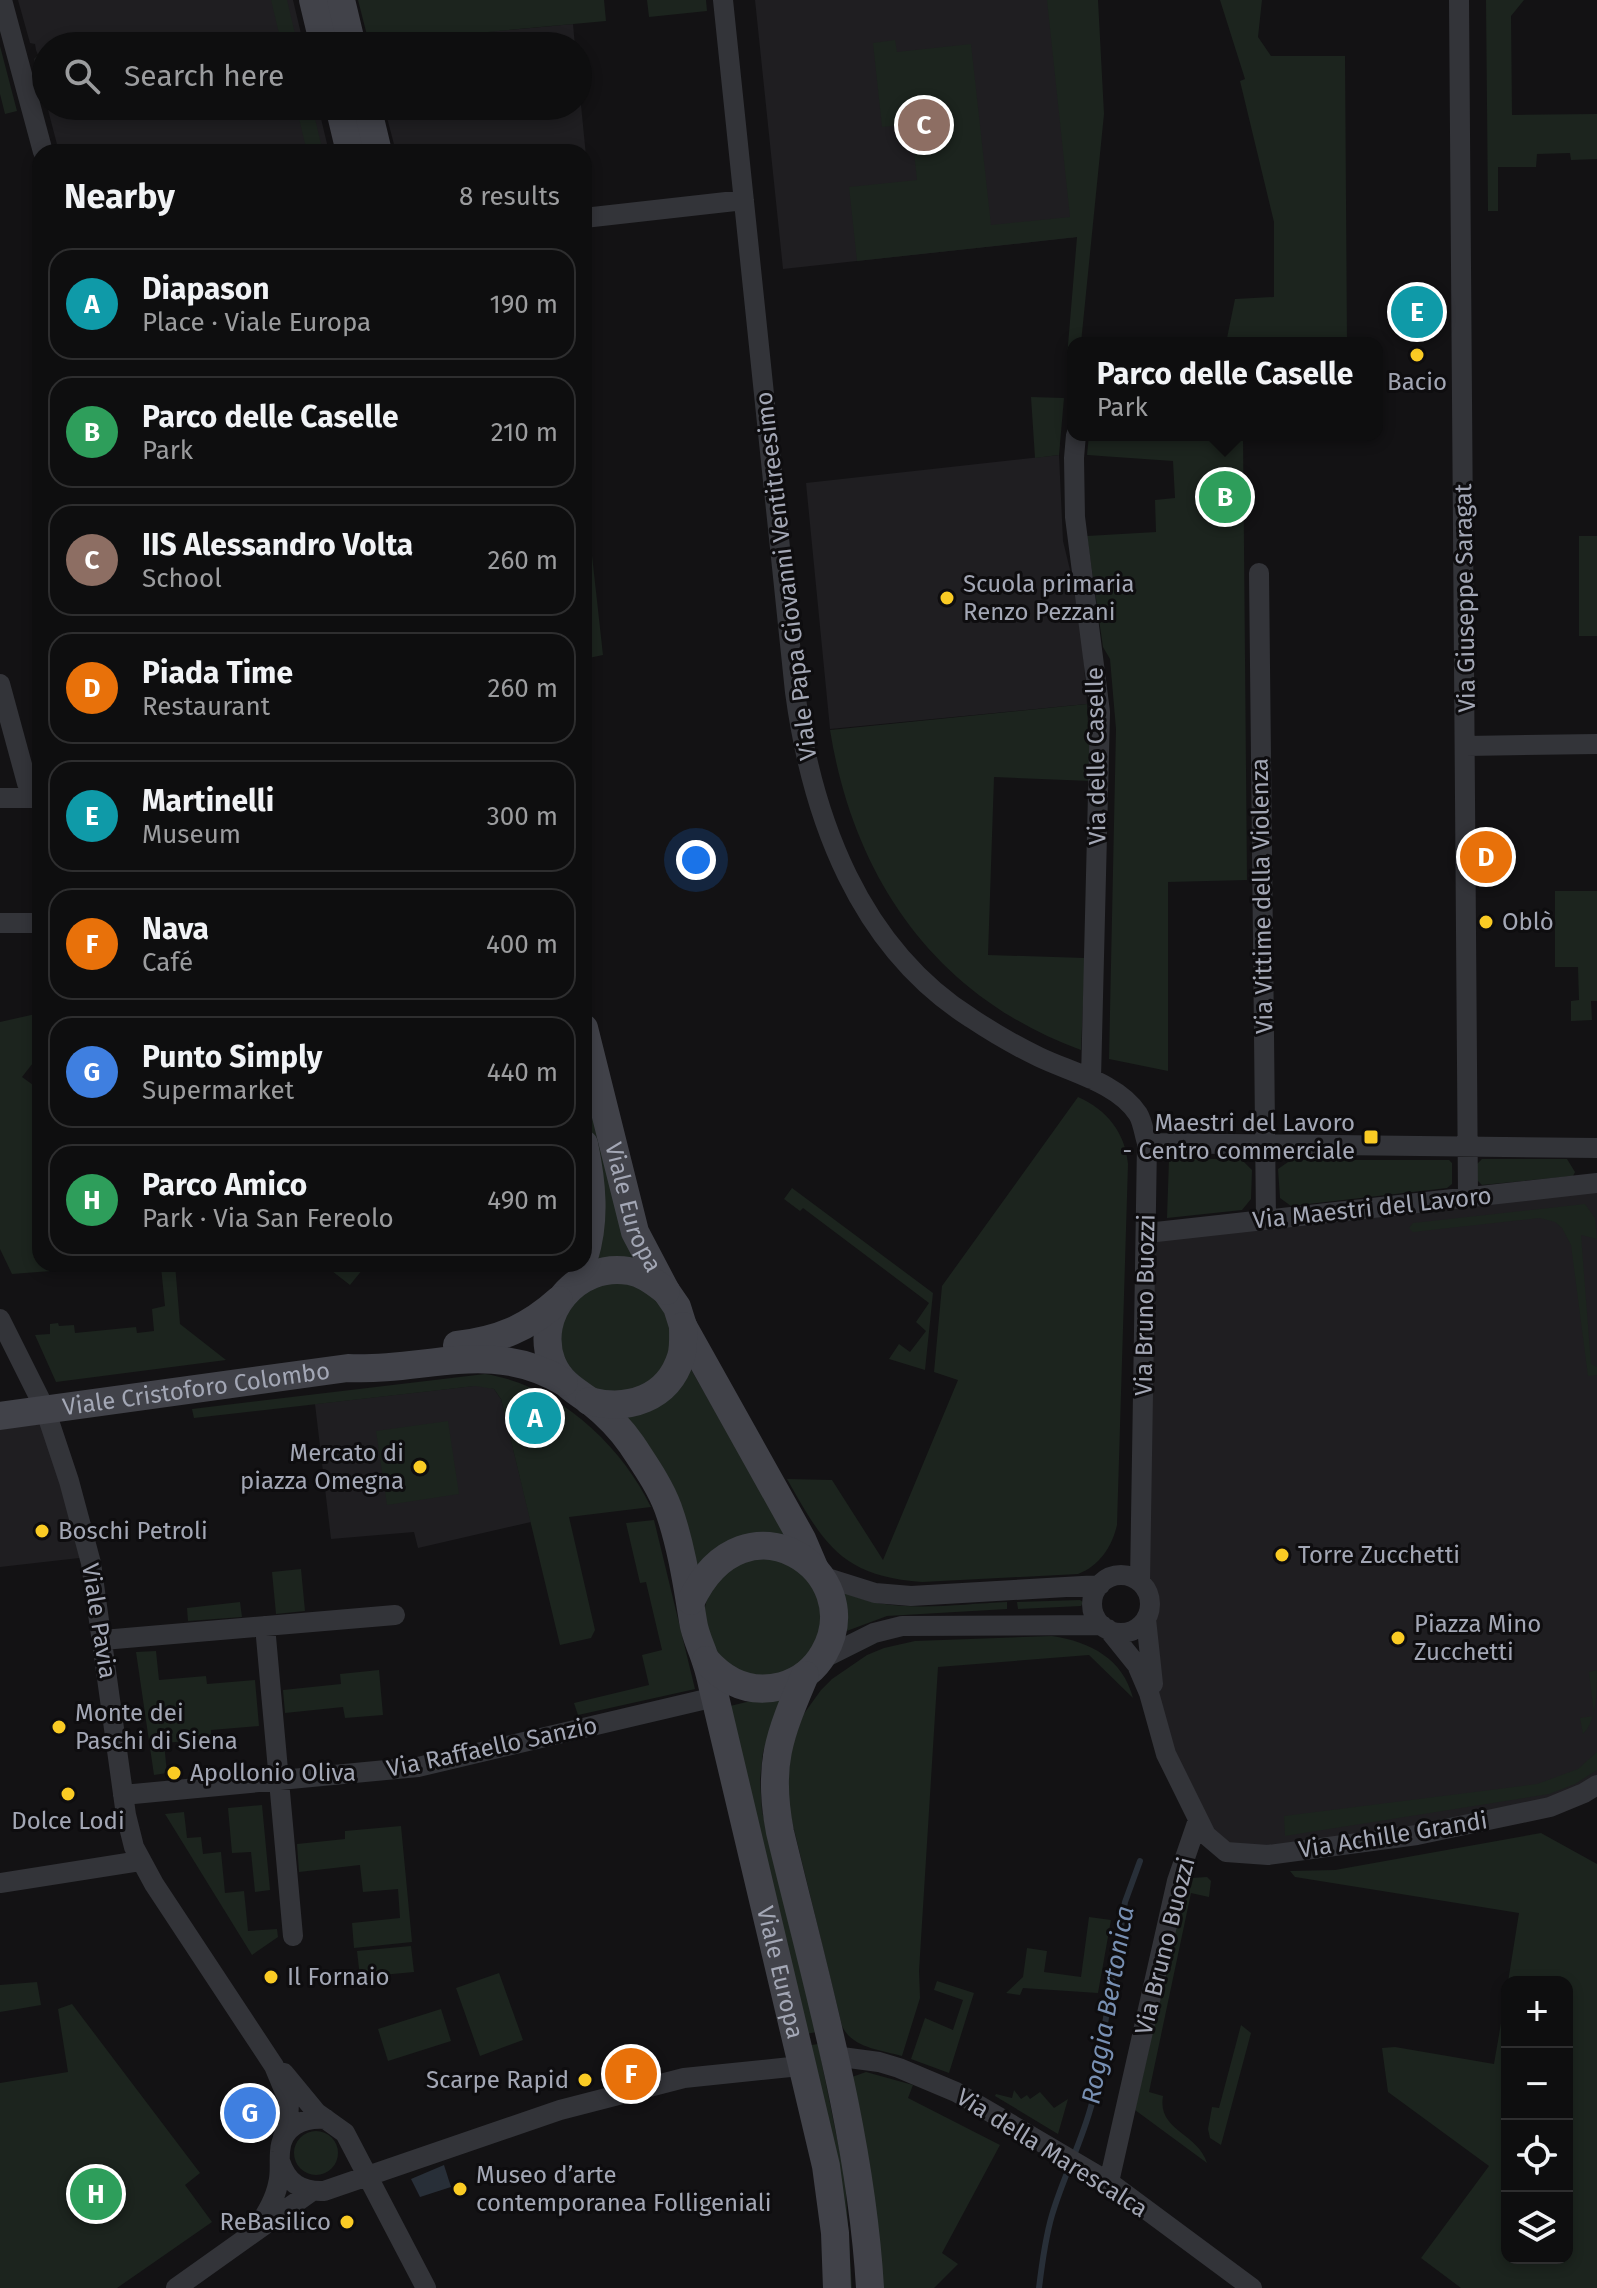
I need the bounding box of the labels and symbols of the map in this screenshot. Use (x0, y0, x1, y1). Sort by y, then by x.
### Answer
pin: C (898, 95, 950, 155)
pin: E (1391, 282, 1443, 342)
marker: Bacio (1408, 346, 1426, 364)
place label: Bacio (1387, 368, 1447, 396)
street label: Viale Papa Giovanni Ventitreesimo (749, 390, 823, 762)
pin: B (1199, 467, 1251, 527)
street label: Via Giuseppe Saragat (1449, 483, 1481, 713)
place label: Scuola primaria Renzo Pezzani (963, 570, 1135, 626)
marker: Scuola primaria Renzo Pezzani (938, 589, 956, 607)
street label: Via delle Caselle (1080, 667, 1112, 845)
street label: Via Vittime della Violenza (1246, 758, 1278, 1034)
pin: D (1460, 827, 1512, 887)
your location (676, 840, 716, 880)
place label: Oblò (1502, 908, 1554, 936)
marker: Oblò (1477, 913, 1495, 931)
place label: Maestri del Lavoro - Centro commerciale (1122, 1109, 1355, 1165)
marker: Maestri del Lavoro - Centro commerciale (1362, 1128, 1380, 1146)
street label: Viale Europa (599, 1139, 668, 1277)
street label: Via Maestri del Lavoro (1251, 1182, 1493, 1234)
street label: Via Bruno Buozzi (1129, 1214, 1161, 1396)
street label: Viale Cristoforo Colombo (61, 1357, 332, 1421)
pin: A (509, 1388, 561, 1448)
place label: Mercato di piazza Omegna (240, 1439, 404, 1495)
marker: Mercato di piazza Omegna (411, 1458, 429, 1476)
place label: Boschi Petroli (58, 1517, 208, 1545)
marker: Boschi Petroli (33, 1522, 51, 1540)
place label: Torre Zucchetti (1298, 1541, 1460, 1569)
marker: Torre Zucchetti (1273, 1546, 1291, 1564)
street label: Viale Pavia (76, 1561, 122, 1681)
place label: Piazza Mino Zucchetti (1414, 1610, 1541, 1666)
marker: Piazza Mino Zucchetti (1389, 1629, 1407, 1647)
place label: Monte dei Paschi di Siena (75, 1699, 238, 1755)
street label: Via Raffaello Sanzio (384, 1711, 600, 1783)
marker: Monte dei Paschi di Siena (50, 1718, 68, 1736)
place label: Apollonio Oliva (190, 1759, 356, 1787)
marker: Apollonio Oliva (165, 1764, 183, 1782)
marker: Dolce Lodi (59, 1785, 77, 1803)
street label: Via Achille Grandi (1297, 1806, 1489, 1864)
place label: Dolce Lodi (11, 1807, 125, 1835)
street label: Via Bruno Buozzi (1129, 1854, 1201, 2038)
street label: Viale Europa (751, 1903, 809, 2042)
water label: Roggia Bertonica (1075, 1903, 1141, 2107)
place label: Il Fornaio (287, 1963, 390, 1991)
marker: Il Fornaio (262, 1968, 280, 1986)
pin: F (605, 2044, 657, 2104)
place label: Scarpe Rapid (426, 2066, 569, 2094)
marker: Scarpe Rapid (576, 2071, 594, 2089)
pin: G (224, 2083, 276, 2143)
street label: Via della Marescalca (951, 2083, 1153, 2223)
place label: Museo d’arte contemporanea Folligeniali (476, 2161, 772, 2217)
pin: H (70, 2164, 122, 2224)
marker: Museo d’arte contemporanea Folligeniali (451, 2180, 469, 2198)
place label: ReBasilico (220, 2208, 331, 2236)
marker: ReBasilico (338, 2213, 356, 2231)

